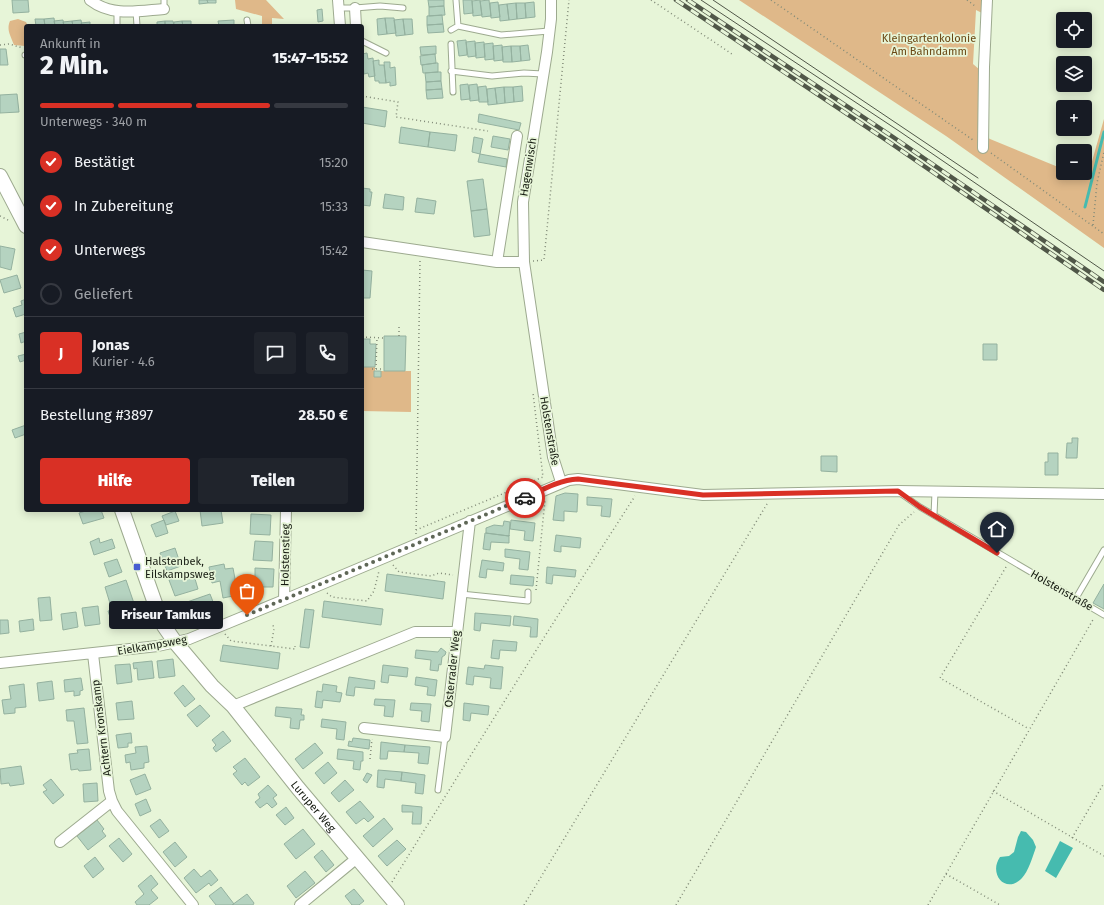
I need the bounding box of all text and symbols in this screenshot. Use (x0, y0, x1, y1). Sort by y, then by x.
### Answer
map controls (1056, 12, 1092, 180)
button: locate (1056, 12, 1092, 48)
park label: Kleingartenkolonie Am Bahndamm (882, 32, 976, 58)
text: Ankunft in (40, 36, 101, 51)
text: 15:47–15:52 (272, 49, 348, 67)
text: 2 Min. (40, 50, 109, 81)
button: layers (1056, 56, 1092, 92)
button: + (1056, 100, 1092, 136)
text: Unterwegs · 340 m (40, 114, 147, 129)
street label: Hagenwisch (517, 137, 540, 197)
button: − (1056, 144, 1092, 180)
icon: check (40, 151, 62, 173)
text: Bestätigt (74, 153, 135, 171)
text: 15:20 (319, 155, 348, 170)
icon: check (40, 195, 62, 217)
text: In Zubereitung (74, 197, 173, 215)
text: 15:33 (320, 199, 348, 214)
icon: check (40, 239, 62, 261)
text: Unterwegs (74, 241, 146, 259)
text: 15:42 (320, 243, 348, 258)
text: Geliefert (74, 285, 133, 303)
button: chat (254, 332, 296, 374)
button: phone (306, 332, 348, 374)
text: Jonas (92, 336, 130, 354)
text: J (59, 344, 63, 362)
text: Kurier · 4.6 (92, 354, 155, 369)
street label: Holstenstraße (537, 395, 562, 467)
text: Bestellung #3897 (40, 406, 153, 424)
text: 28.50 € (299, 406, 348, 424)
button: Hilfe (40, 458, 190, 504)
button: Teilen (198, 458, 348, 504)
courier (505, 478, 545, 518)
icon: car (514, 487, 536, 509)
pin (980, 512, 1014, 553)
icon: home (986, 518, 1008, 540)
street label: Holstenstieg (278, 523, 293, 586)
place label: Halstenbek, Eilskampsweg (145, 555, 215, 581)
marker: Halstenbek, Eilskampsweg (132, 562, 142, 572)
street label: Holstenstraße (1028, 567, 1095, 614)
pin (230, 574, 264, 615)
icon: bag (236, 580, 258, 602)
callout: Friseur Tamkus (109, 601, 223, 629)
text: Friseur Tamkus (121, 607, 211, 622)
street label: Osterrader Weg (442, 630, 463, 708)
street label: Eielkampsweg (116, 633, 188, 658)
street label: Achtern Kronskamp (89, 679, 114, 777)
street label: Luruper Weg (288, 779, 339, 835)

